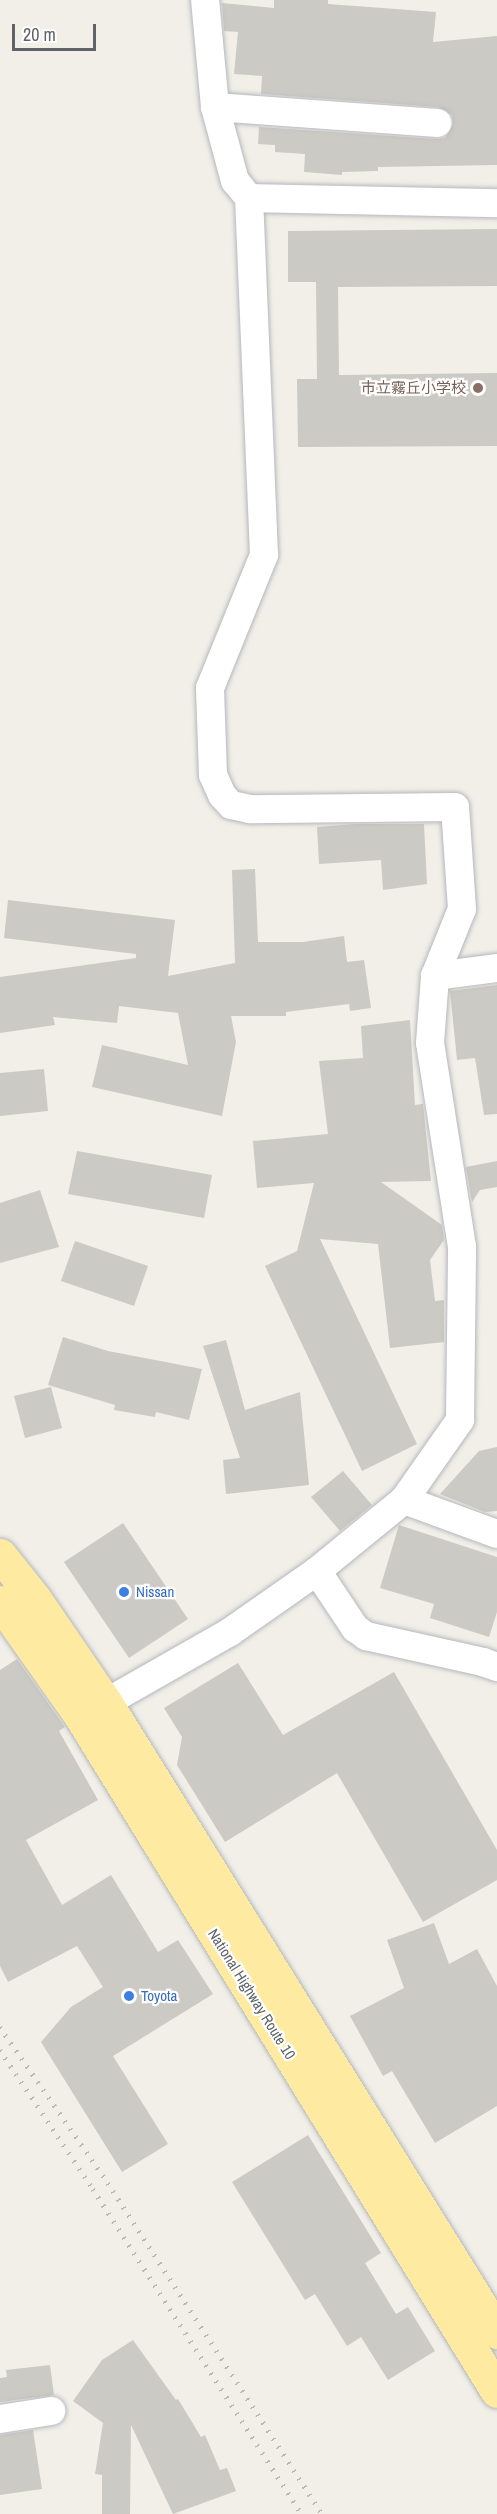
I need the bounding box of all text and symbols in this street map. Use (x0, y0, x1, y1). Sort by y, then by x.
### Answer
scale bar (15, 12, 99, 50)
text: 20 m (23, 22, 56, 47)
place label: 市立霧丘小学校 (361, 379, 466, 397)
marker: 市立霧丘小学校 (471, 381, 485, 395)
place label: Nissan (136, 1583, 174, 1601)
marker: Nissan (117, 1585, 131, 1599)
street label: National Highway Route 10 (205, 1925, 299, 2063)
place label: Toyota (141, 1987, 177, 2005)
marker: Toyota (122, 1989, 136, 2003)

